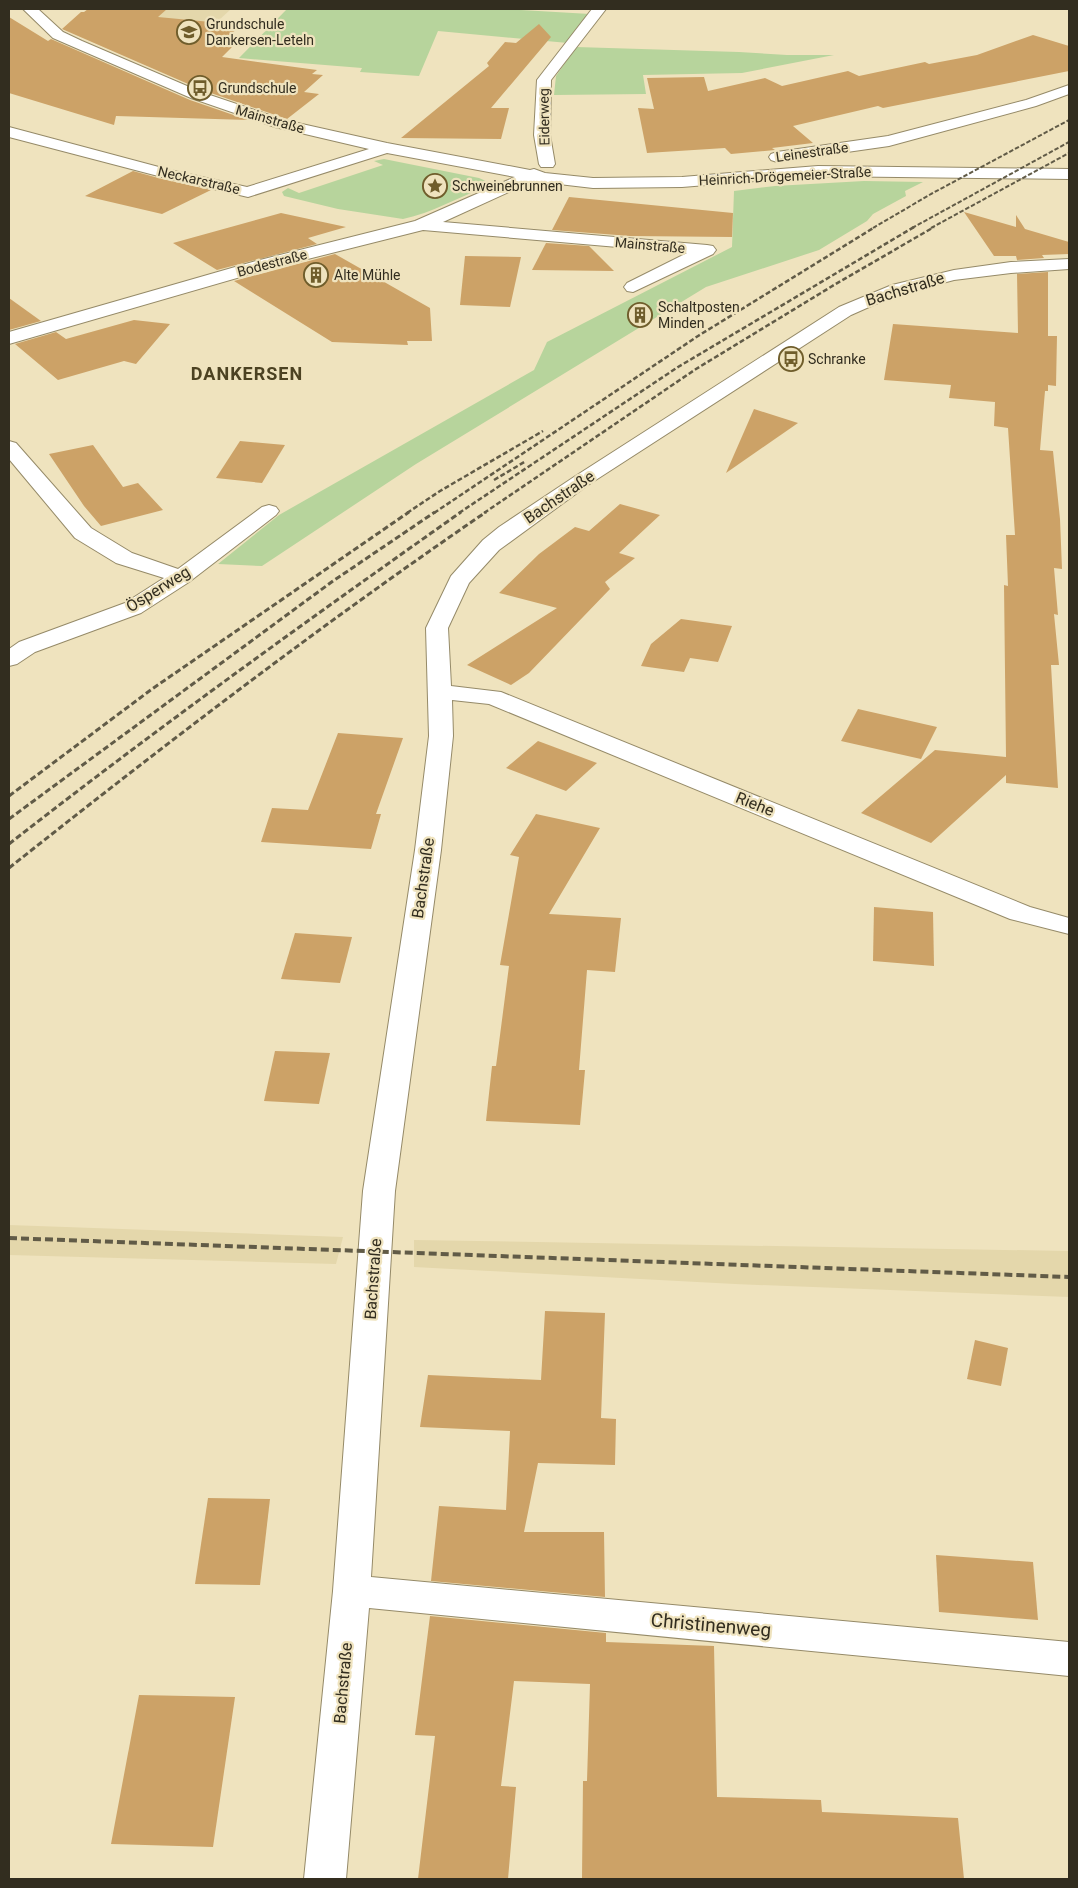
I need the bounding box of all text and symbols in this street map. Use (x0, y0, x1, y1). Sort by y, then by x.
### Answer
place label: Grundschule Dankersen-Leteln (206, 16, 314, 48)
school or university icon: Grundschule Dankersen-Leteln (176, 19, 202, 45)
bus stop icon: Grundschule (187, 75, 213, 101)
place label: Grundschule (218, 80, 296, 96)
street label: Eiderweg (536, 88, 552, 146)
street label: Mainstraße (234, 102, 306, 136)
street label: Leinestraße (775, 139, 849, 165)
street label: Neckarstraße (156, 163, 242, 197)
street label: Heinrich-Drögemeier-Straße (698, 163, 872, 189)
place icon: Schweinebrunnen (422, 173, 448, 199)
place label: Schweinebrunnen (452, 178, 563, 194)
street label: Mainstraße (614, 234, 686, 256)
street label: Bodestraße (235, 246, 309, 280)
building icon: Alte Mühle (303, 262, 329, 288)
place label: Alte Mühle (334, 267, 401, 283)
street label: Bachstraße (863, 268, 947, 310)
place label: Schaltposten Minden (658, 299, 740, 331)
building icon: Schaltposten Minden (627, 302, 653, 328)
bus stop icon: Schranke (778, 346, 804, 372)
place label: Schranke (808, 351, 866, 367)
district label: DANKERSEN (191, 363, 303, 384)
street label: Bachstraße (520, 466, 598, 528)
street label: Ösperweg (123, 562, 193, 616)
street label: Riehe (733, 788, 777, 820)
street label: Bachstraße (408, 836, 438, 920)
street label: Bachstraße (361, 1238, 385, 1320)
street label: Christinenweg (650, 1608, 772, 1642)
street label: Bachstraße (330, 1642, 356, 1724)

